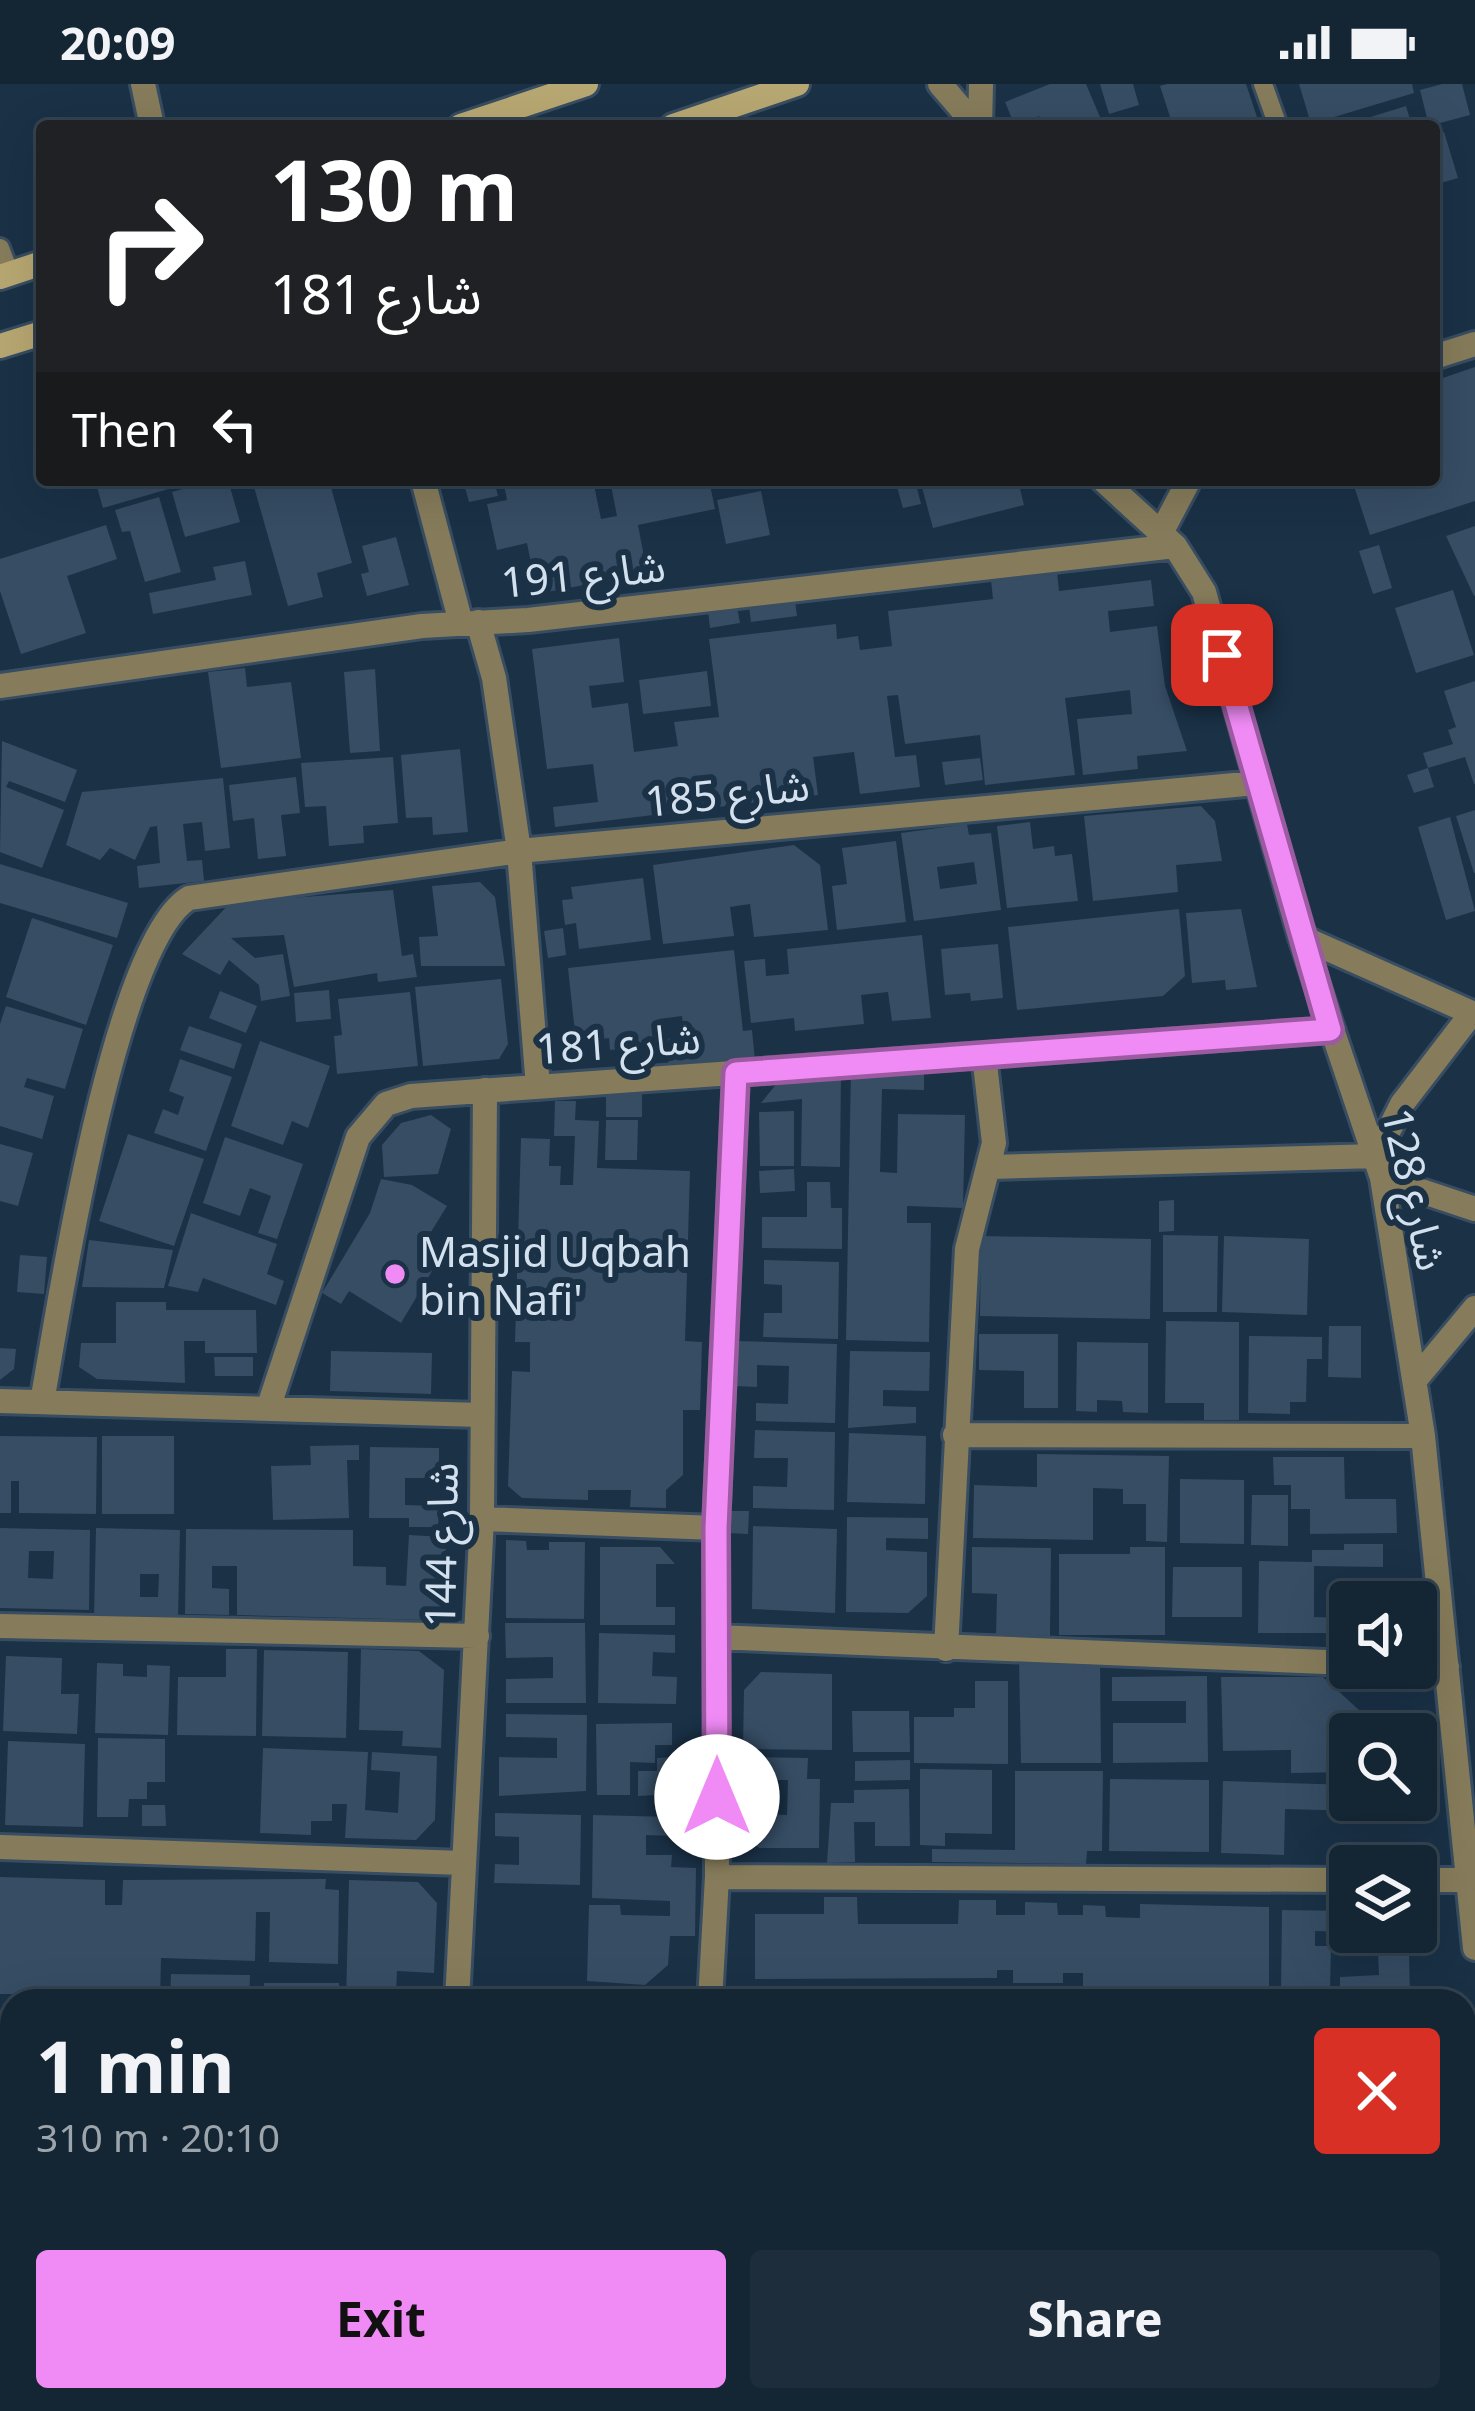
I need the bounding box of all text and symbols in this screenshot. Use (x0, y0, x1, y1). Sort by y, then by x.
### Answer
text: 20:09 (60, 12, 176, 73)
text: 130 m (270, 131, 518, 246)
icon: right (72, 168, 228, 324)
text: شارع 181 (270, 256, 482, 330)
icon: left (202, 396, 268, 462)
text: Then (72, 399, 178, 460)
street label: شارع 191 (498, 536, 668, 615)
pin (1171, 604, 1273, 706)
icon: arrive (1189, 622, 1255, 688)
street label: شارع 185 (642, 755, 812, 834)
street label: شارع 181 (534, 1008, 703, 1081)
street label: شارع 128 (1365, 1102, 1462, 1277)
place label: Masjid Uqbah bin Nafi' (419, 1222, 691, 1327)
marker: Masjid Uqbah bin Nafi' (382, 1261, 408, 1287)
street label: شارع 144 (410, 1462, 475, 1628)
map controls (1329, 1581, 1437, 1953)
button: sound (1329, 1581, 1437, 1689)
button: search (1329, 1713, 1437, 1821)
position arrow (654, 1734, 780, 1860)
button: layers (1329, 1845, 1437, 1953)
text: 1 min (36, 2016, 234, 2114)
button: close (1314, 2028, 1440, 2154)
text: 310 m · 20:10 (36, 2110, 280, 2163)
button: Exit (36, 2250, 726, 2388)
button: Share (750, 2250, 1440, 2388)

